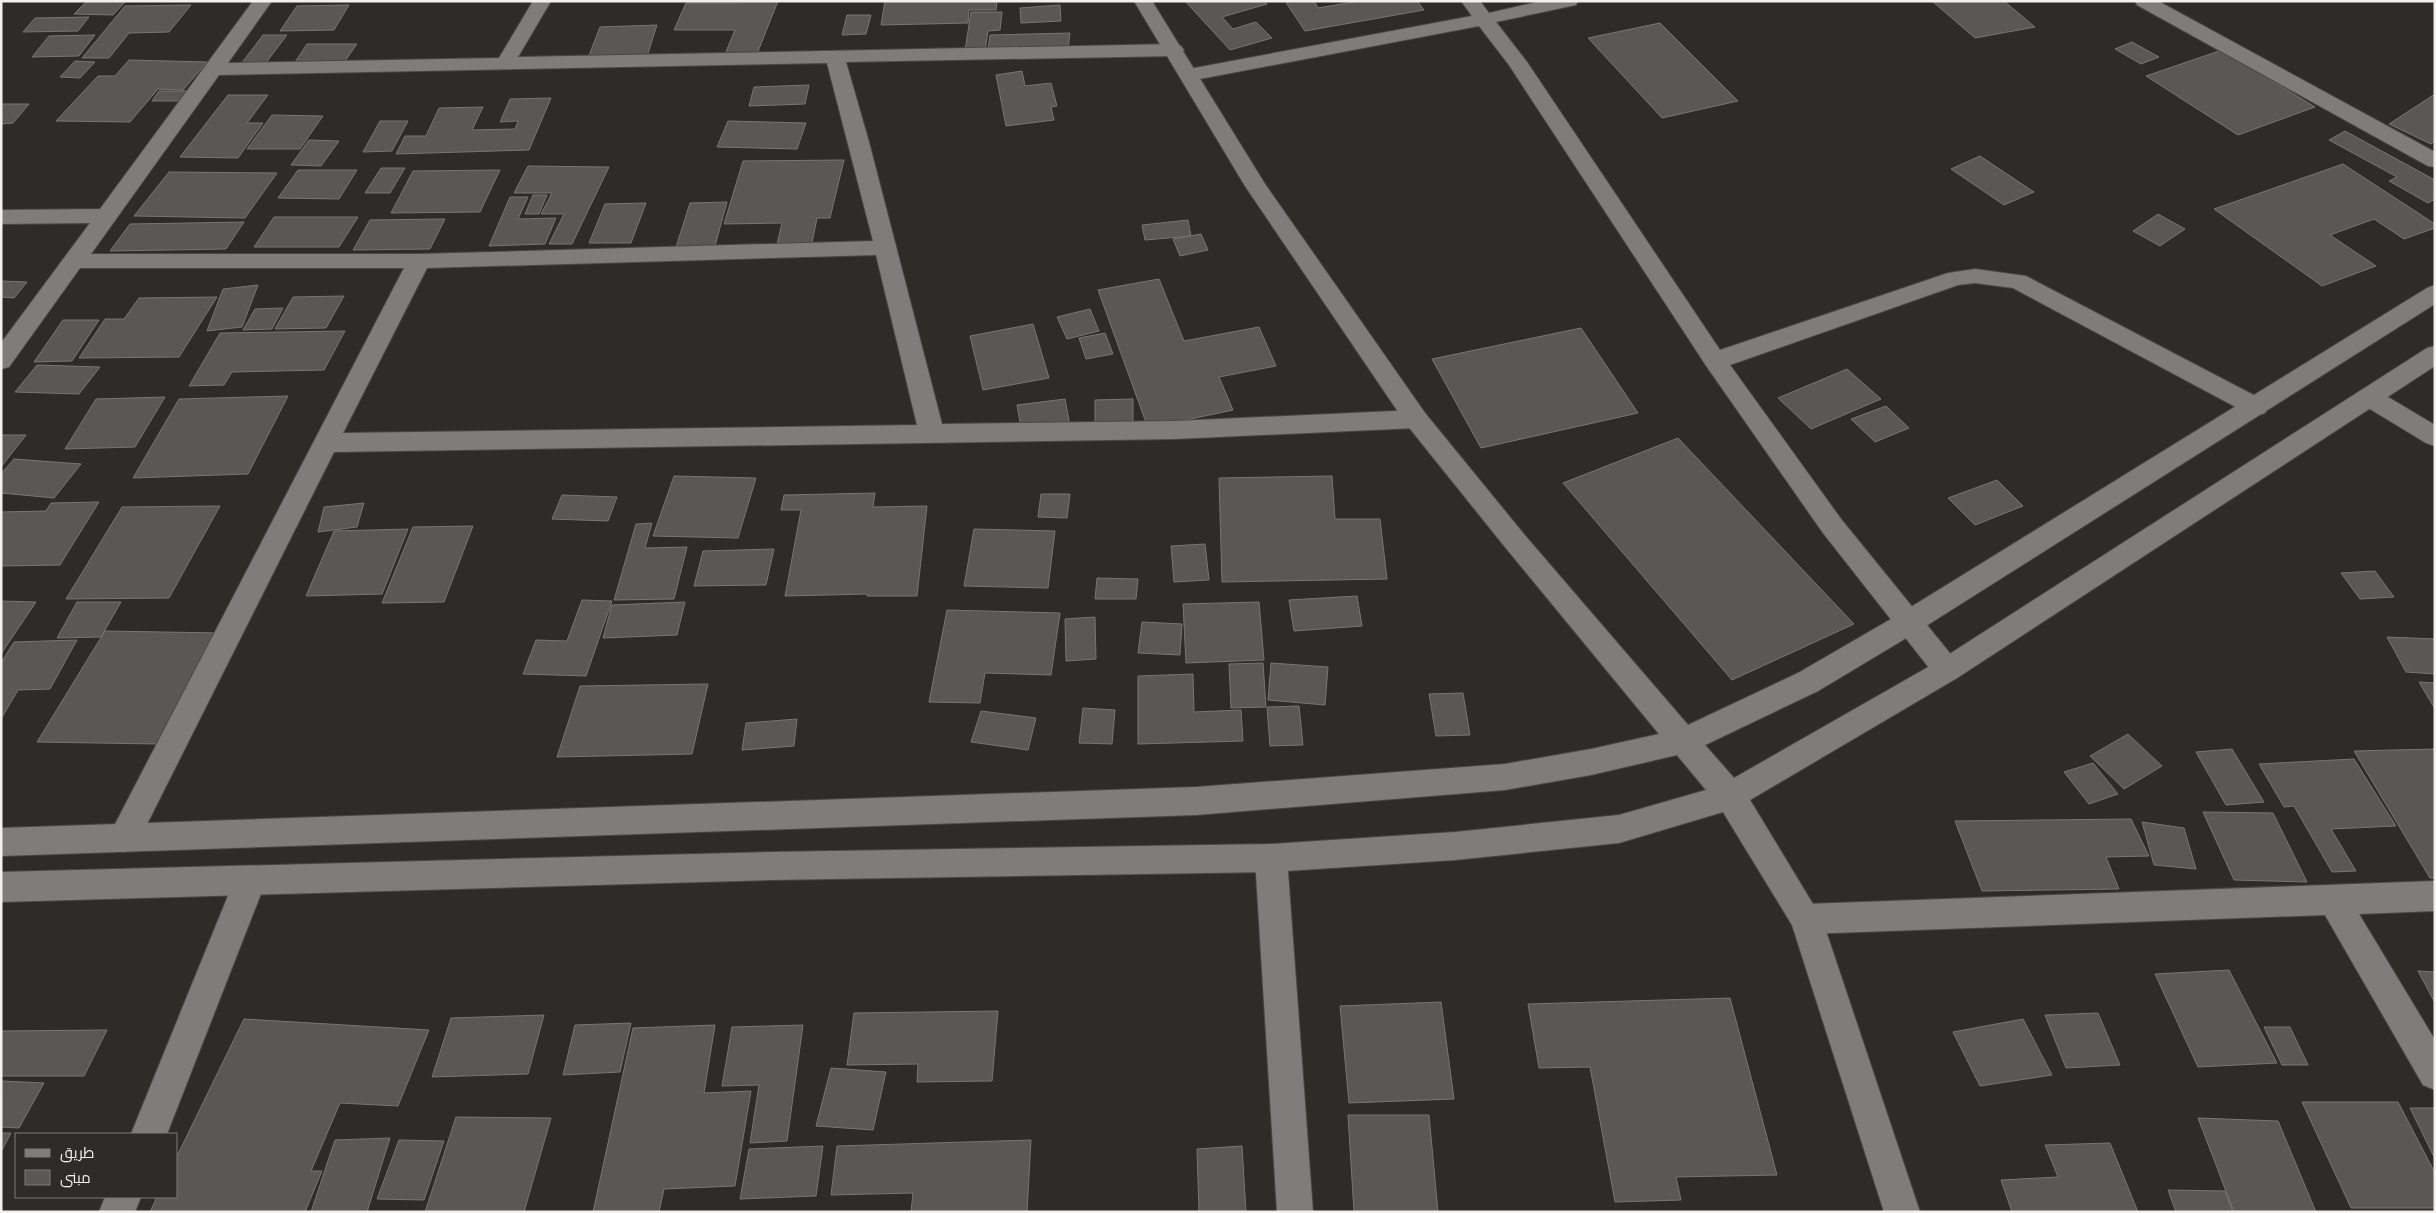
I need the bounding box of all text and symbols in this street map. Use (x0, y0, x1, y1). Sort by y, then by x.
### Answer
legend (15, 1133, 178, 1198)
text: طريق (60, 1144, 94, 1163)
text: مبنى (60, 1169, 91, 1188)

